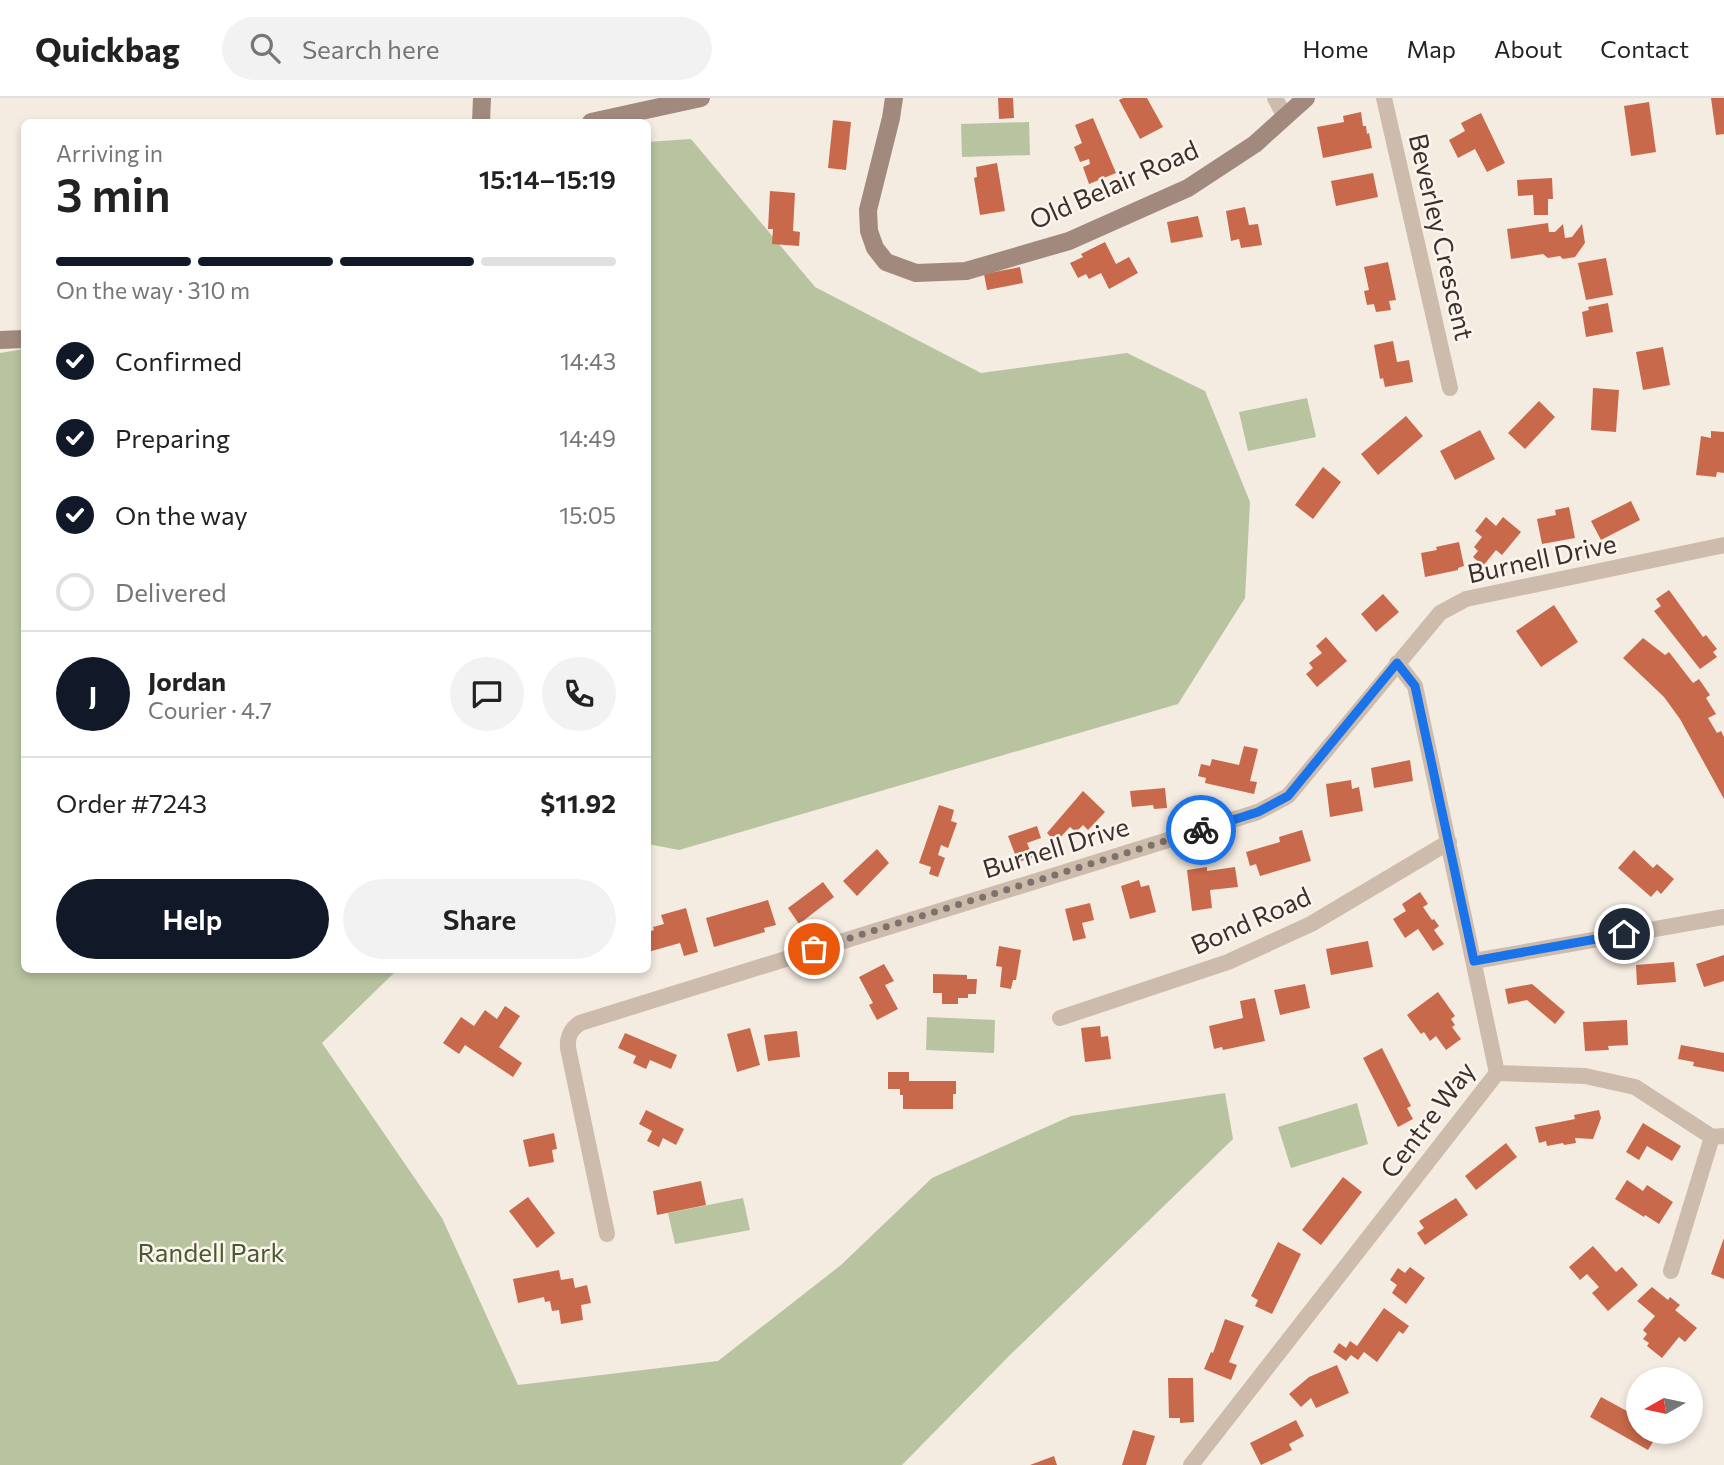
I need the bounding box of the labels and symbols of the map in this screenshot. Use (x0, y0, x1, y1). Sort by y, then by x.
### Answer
street label: Beverley Crescent (1404, 130, 1481, 343)
street label: Old Belair Road (1024, 133, 1203, 235)
street label: Burnell Drive (1464, 527, 1619, 588)
courier (1166, 795, 1236, 865)
street label: Burnell Drive (979, 810, 1132, 884)
street label: Bond Road (1186, 879, 1315, 960)
pin (1594, 904, 1654, 964)
pin (784, 919, 844, 979)
street label: Centre Way (1373, 1055, 1481, 1183)
park label: Randell Park (137, 1236, 285, 1267)
north arrow (1626, 1367, 1703, 1444)

